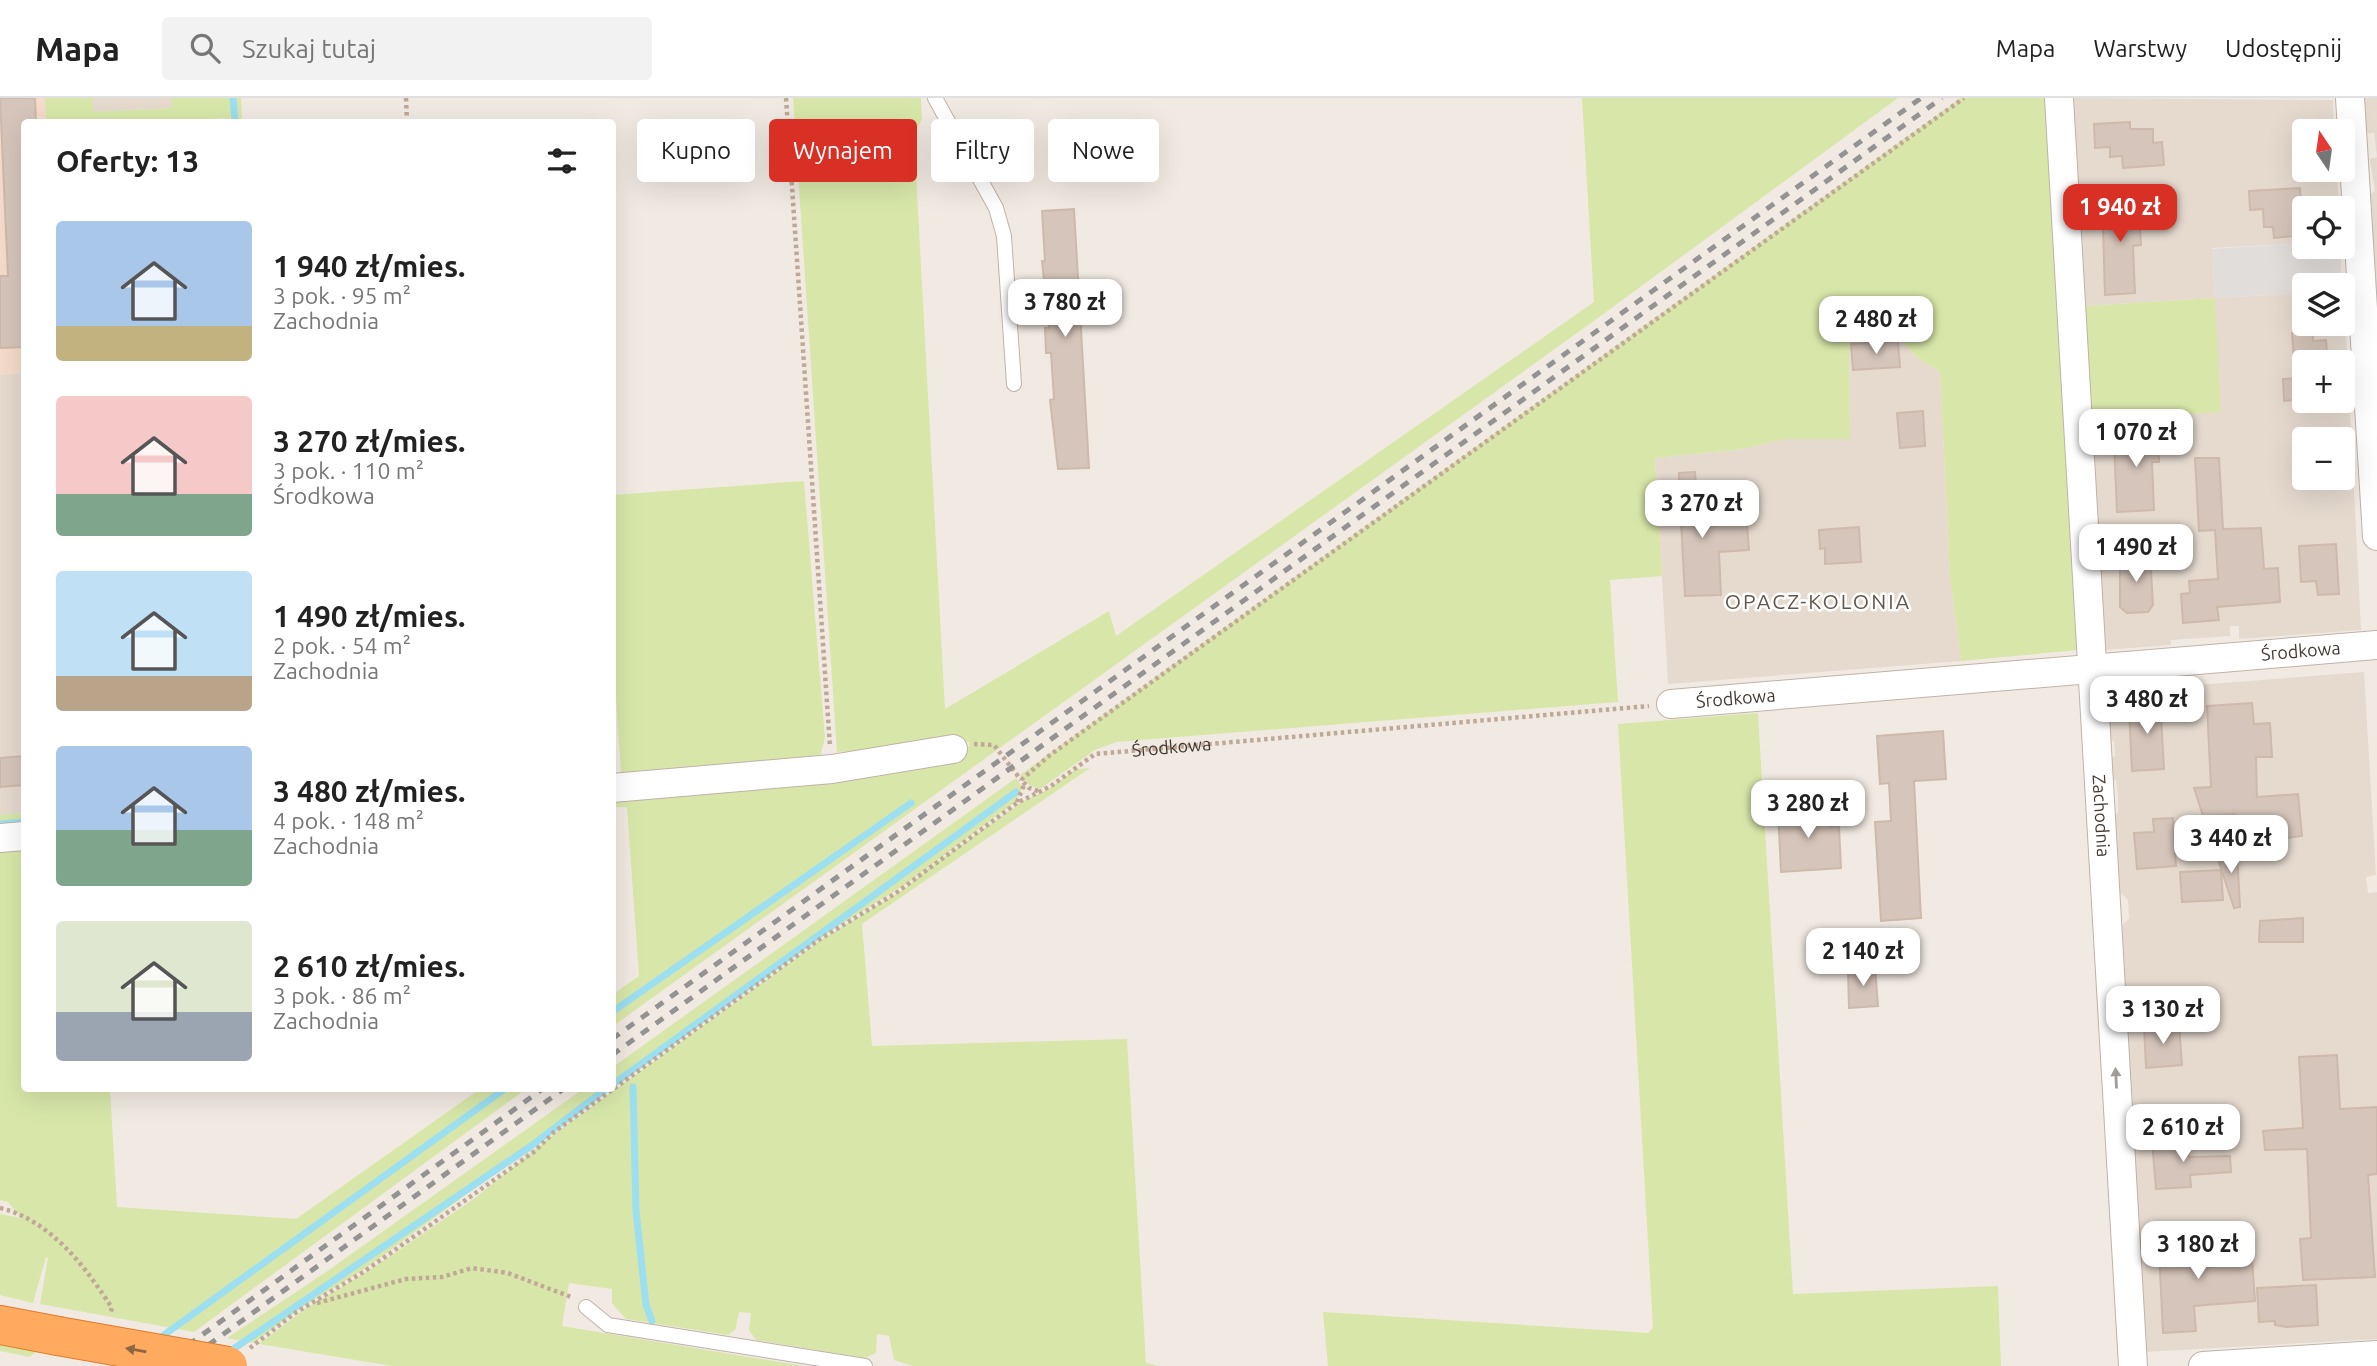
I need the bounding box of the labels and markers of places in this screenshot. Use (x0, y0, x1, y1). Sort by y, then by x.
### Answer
pin: 1 940 zł (2048, 184, 2192, 244)
pin: 3 780 zł (993, 280, 1137, 339)
pin: 2 480 zł (1804, 296, 1948, 356)
pin: 1 070 zł (2064, 410, 2208, 469)
pin: 3 270 zł (1630, 480, 1774, 540)
pin: 1 490 zł (2064, 524, 2208, 584)
pin: 3 480 zł (2075, 676, 2219, 736)
pin: 3 280 zł (1736, 780, 1880, 840)
pin: 3 440 zł (2159, 816, 2303, 875)
pin: 2 140 zł (1791, 928, 1935, 988)
pin: 3 130 zł (2091, 986, 2235, 1046)
pin: 2 610 zł (2111, 1104, 2255, 1164)
pin: 3 180 zł (2126, 1222, 2270, 1281)

